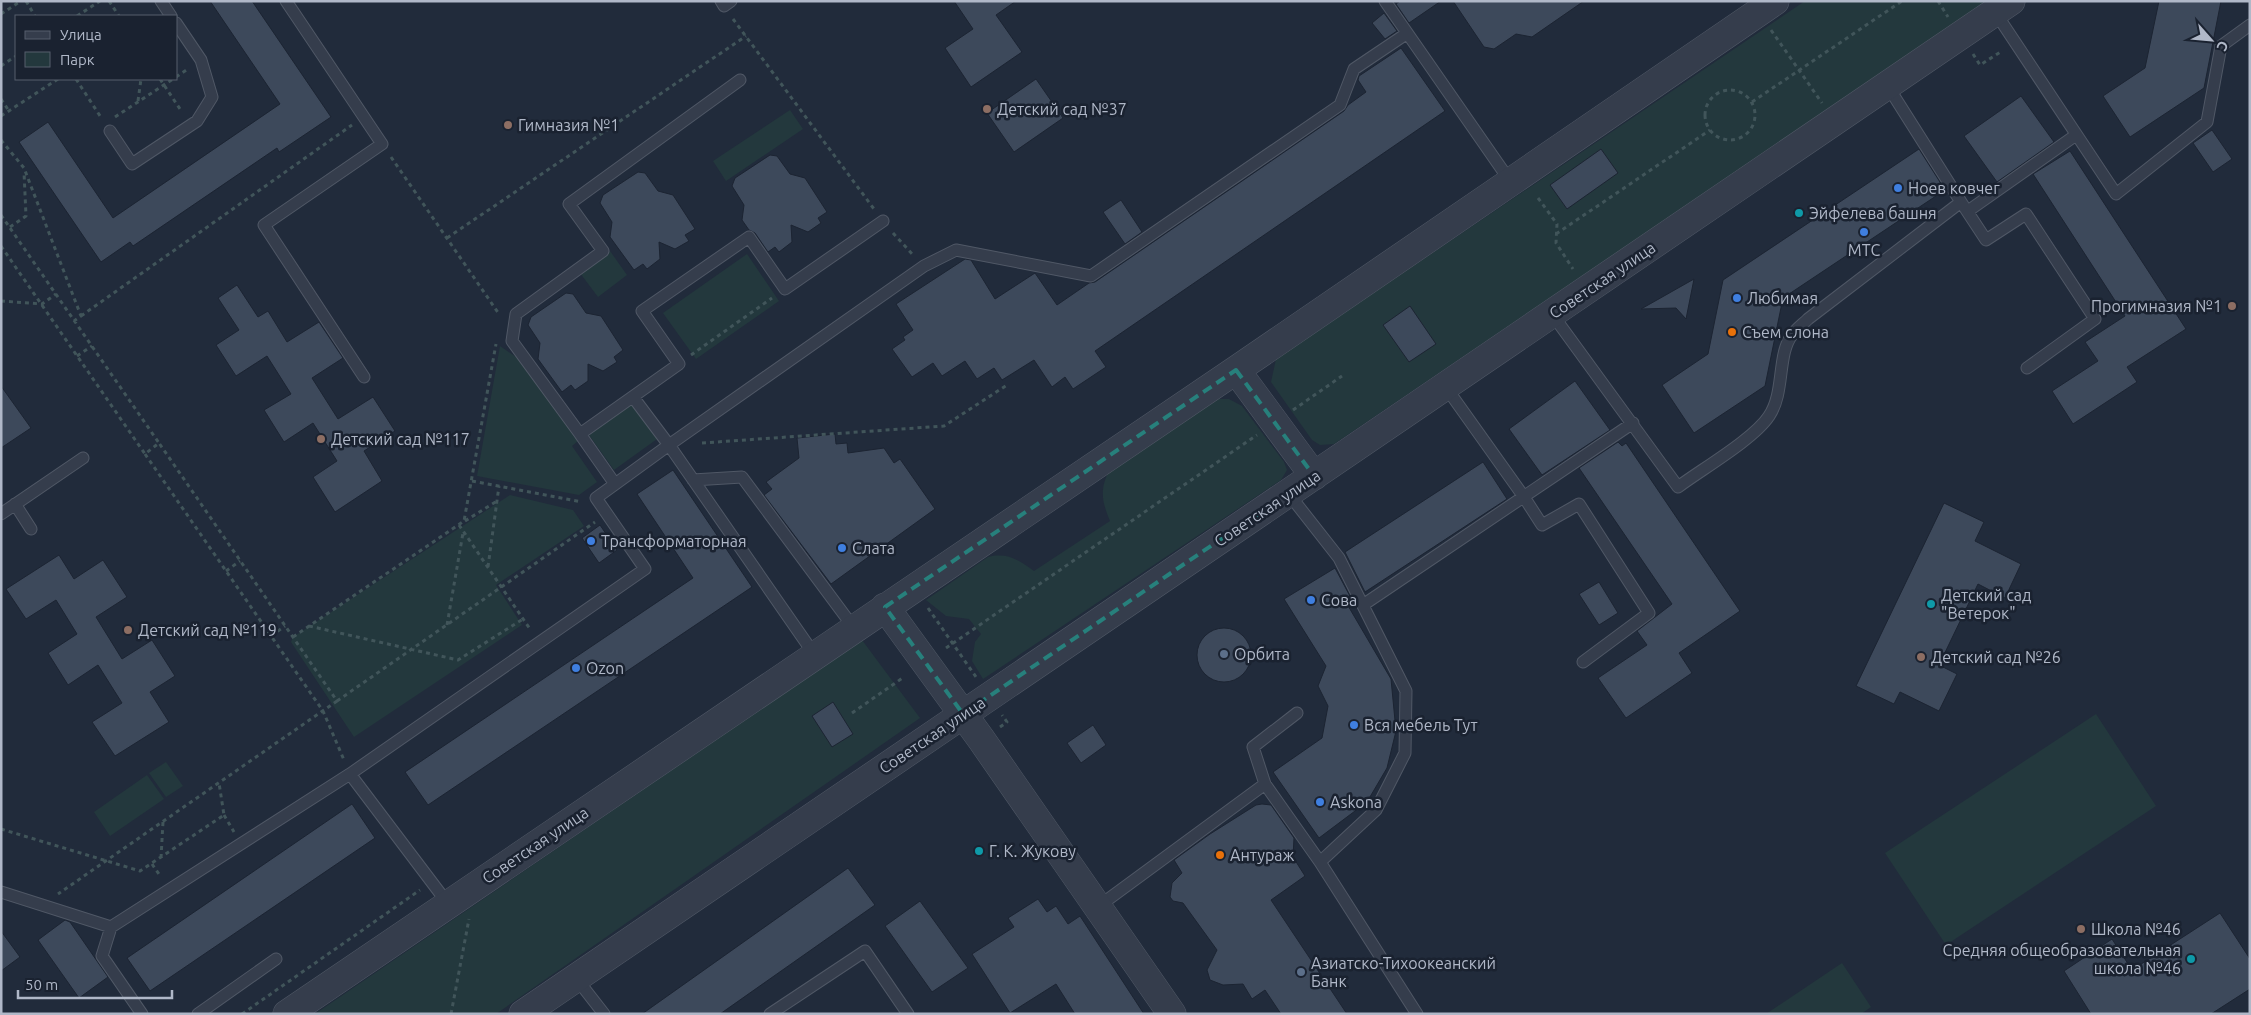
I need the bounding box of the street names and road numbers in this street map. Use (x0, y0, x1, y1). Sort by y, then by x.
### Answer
street label: Советская улица (1546, 238, 1658, 322)
street label: Советская улица (1211, 466, 1323, 550)
street label: Советская улица (876, 693, 988, 777)
street label: Советская улица (479, 803, 591, 887)

